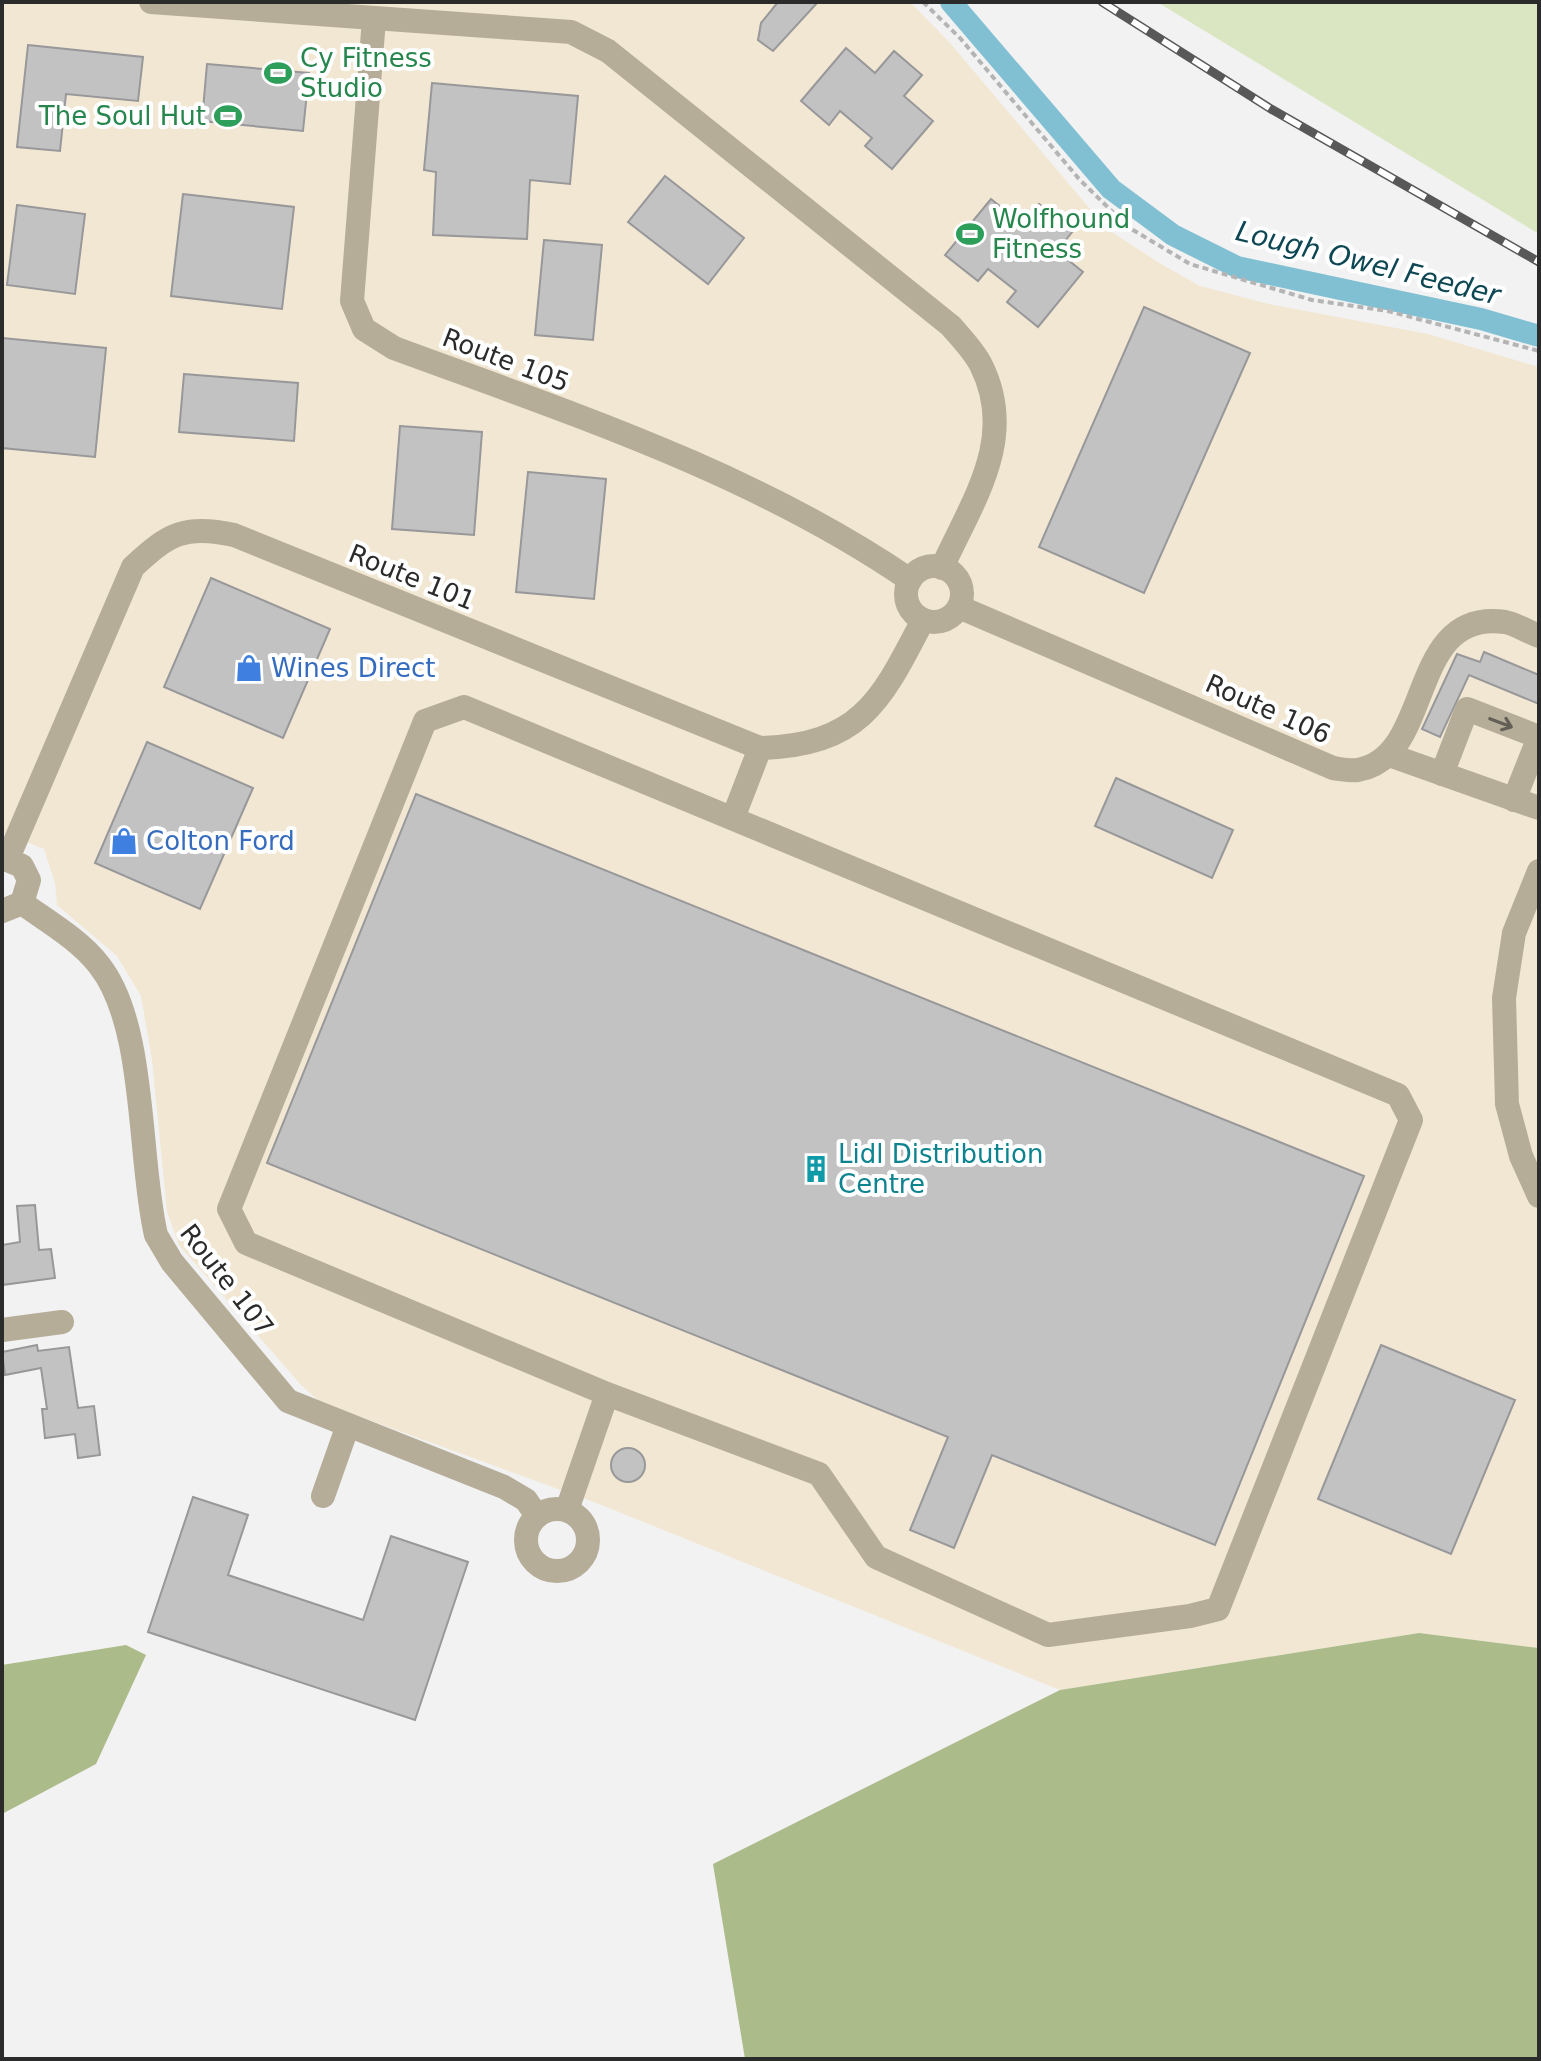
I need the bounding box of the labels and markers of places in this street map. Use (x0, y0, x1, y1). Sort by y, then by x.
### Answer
place label: Cy Fitness Studio (300, 43, 432, 103)
sports icon: Cy Fitness Studio (263, 58, 293, 88)
place label: The Soul Hut (38, 101, 206, 131)
sports icon: The Soul Hut (213, 101, 243, 131)
place label: Wolfhound Fitness (992, 204, 1130, 264)
sports icon: Wolfhound Fitness (955, 219, 985, 249)
shop icon: Wines Direct (234, 653, 264, 683)
place label: Wines Direct (271, 653, 436, 683)
shop icon: Colton Ford (109, 826, 139, 856)
place label: Colton Ford (146, 826, 295, 856)
place label: Lidl Distribution Centre (838, 1139, 1043, 1199)
building icon: Lidl Distribution Centre (801, 1154, 831, 1184)

